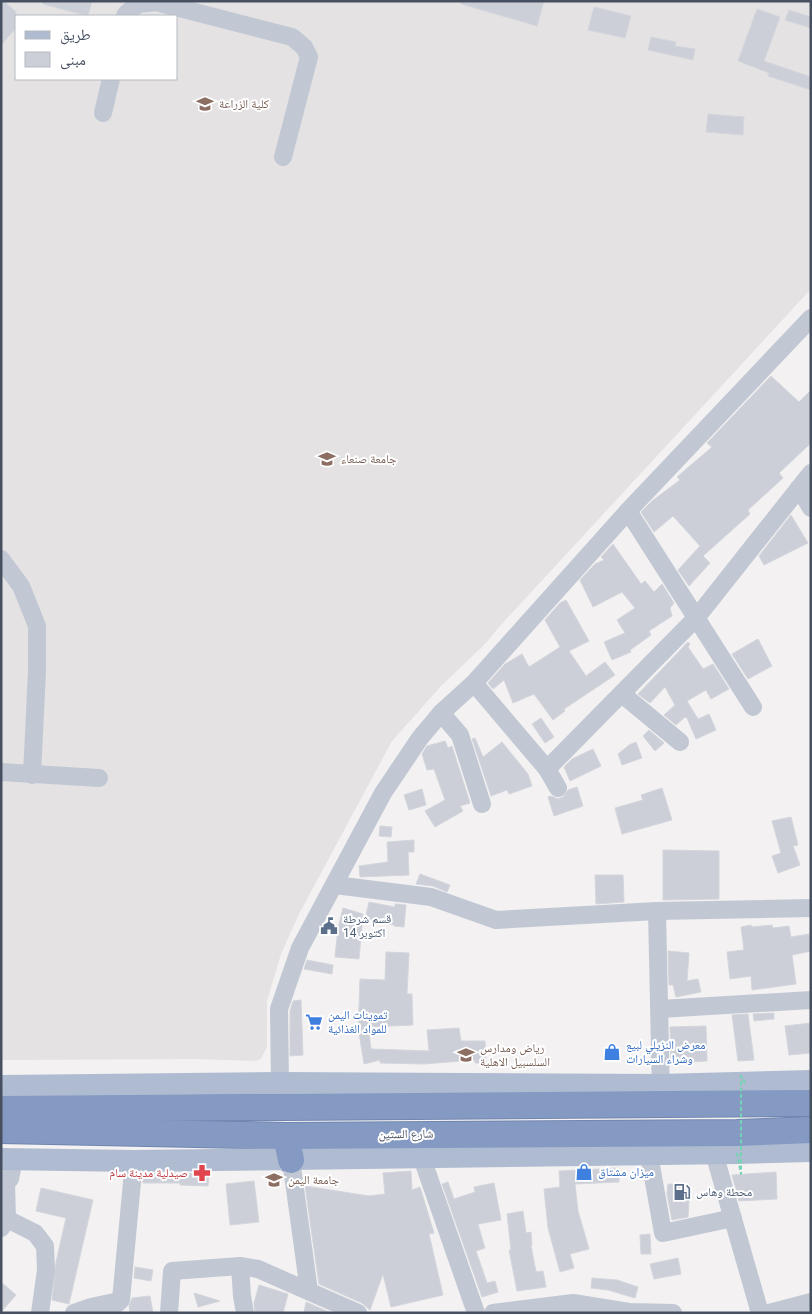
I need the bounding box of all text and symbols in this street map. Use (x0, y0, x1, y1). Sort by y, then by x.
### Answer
legend (15, 15, 178, 80)
text: طريق (60, 26, 91, 45)
text: مبنى (60, 51, 86, 70)
school or university icon: كلية الزراعة (195, 94, 215, 114)
place label: كلية الزراعة (219, 97, 269, 111)
school or university icon: جامعة صنعاء (317, 449, 337, 469)
place label: جامعة صنعاء (341, 452, 397, 466)
place label: قسم شرطة 14 اكتوبر (343, 912, 391, 940)
public building icon: قسم شرطة 14 اكتوبر (319, 916, 339, 936)
place label: تموينات اليمن للمواد الغذائية (328, 1008, 388, 1036)
supermarket icon: تموينات اليمن للمواد الغذائية (304, 1012, 324, 1032)
place label: معرض النزيلي لبيع وشراء السيارات (626, 1038, 706, 1066)
place label: رياض ومدارس السلسبيل الاهلية (480, 1041, 550, 1069)
shop icon: معرض النزيلي لبيع وشراء السيارات (602, 1042, 622, 1062)
school or university icon: رياض ومدارس السلسبيل الاهلية (456, 1045, 476, 1065)
street label: شارع الستين (378, 1127, 434, 1142)
shop icon: ميزان مشتاق (574, 1162, 594, 1182)
pharmacy icon: صيدلية مدينة سام (192, 1163, 212, 1183)
place label: ميزان مشتاق (598, 1165, 654, 1179)
place label: صيدلية مدينة سام (109, 1166, 188, 1181)
school or university icon: جامعة اليمن (264, 1170, 284, 1190)
place label: جامعة اليمن (288, 1173, 340, 1187)
fuel station icon: محطة وهاس (672, 1182, 692, 1202)
place label: محطة وهاس (696, 1185, 752, 1199)

